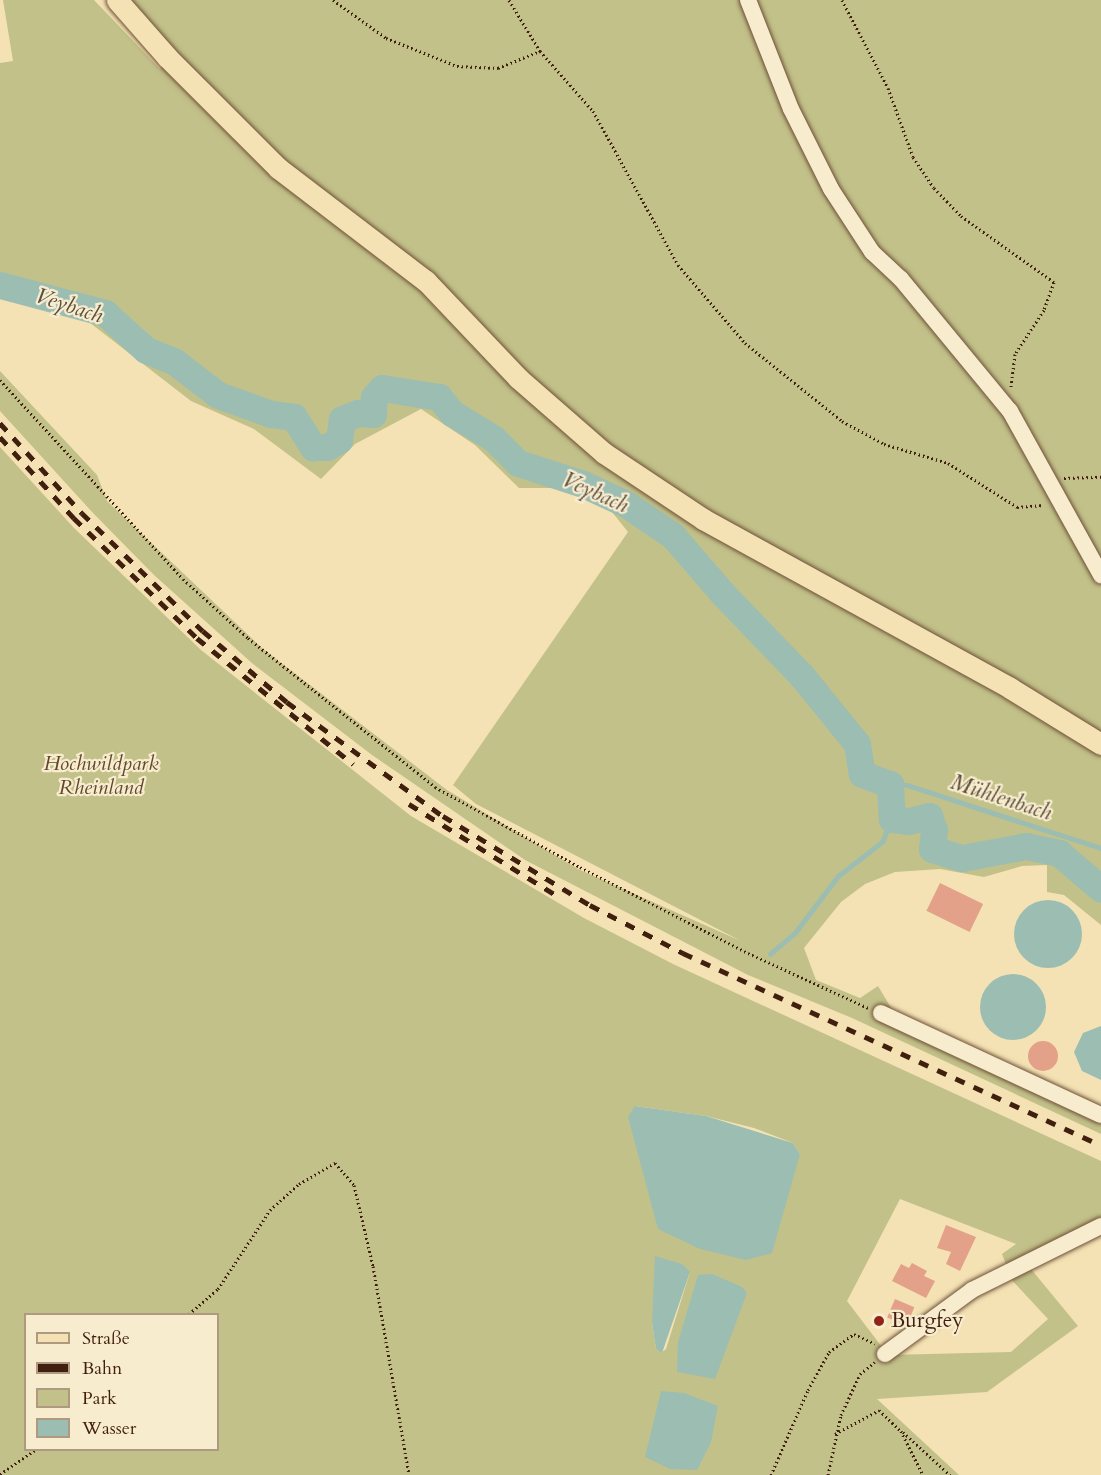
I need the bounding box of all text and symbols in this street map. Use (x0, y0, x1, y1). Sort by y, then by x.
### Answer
water label: Veybach (32, 283, 106, 329)
water label: Veybach (558, 467, 632, 519)
park label: Hochwildpark Rheinland (43, 751, 159, 801)
water label: Mühlenbach (947, 769, 1055, 827)
place label: Burgfey (891, 1308, 963, 1334)
legend (24, 1313, 219, 1451)
marker: Burgfey (872, 1314, 886, 1328)
text: Straße (82, 1326, 130, 1351)
text: Bahn (82, 1356, 122, 1381)
text: Park (82, 1386, 117, 1411)
text: Wasser (82, 1416, 136, 1441)

